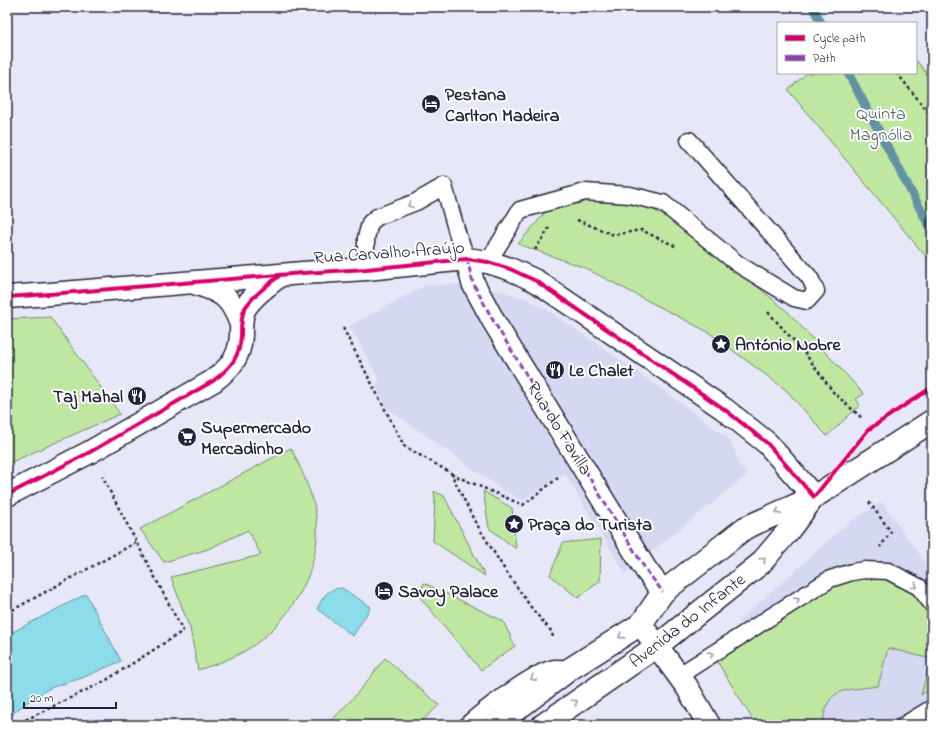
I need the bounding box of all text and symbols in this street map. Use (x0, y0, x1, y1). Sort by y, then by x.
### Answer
legend (777, 22, 917, 74)
text: Cycle path (813, 30, 865, 49)
text: Path (813, 50, 836, 68)
place label: Pestana Carlton Madeira (445, 83, 560, 130)
hotel icon: Pestana Carlton Madeira (420, 93, 442, 115)
park label: Quinta Magnólia (850, 102, 912, 150)
one-way arrow (406, 200, 413, 208)
street label: Rua Carvalho Araújo (313, 236, 466, 272)
place icon: António Nobre (710, 333, 732, 355)
place label: António Nobre (735, 333, 841, 359)
restaurant icon: Le Chalet (544, 359, 566, 381)
place label: Le Chalet (569, 359, 634, 385)
street label: Rua do Favilla (519, 377, 597, 481)
place label: Taj Mahal (53, 385, 123, 411)
restaurant icon: Taj Mahal (126, 385, 148, 407)
place label: Supermercado Mercadinho (201, 416, 311, 463)
supermarket icon: Supermercado Mercadinho (176, 426, 198, 448)
one-way arrow (775, 508, 782, 516)
place icon: Praça do Turista (503, 513, 525, 535)
place label: Praça do Turista (528, 513, 652, 539)
one-way arrow (758, 557, 765, 564)
street label: Avenida do Infante (625, 567, 753, 675)
hotel icon: Savoy Palace (373, 580, 395, 602)
place label: Savoy Palace (398, 580, 499, 607)
one-way arrow (911, 582, 918, 589)
one-way arrow (793, 597, 800, 605)
one-way arrow (618, 632, 625, 639)
one-way arrow (707, 651, 714, 659)
one-way arrow (530, 673, 538, 680)
scale bar (24, 684, 116, 710)
text: 20 m (30, 690, 53, 708)
one-way arrow (571, 700, 578, 707)

